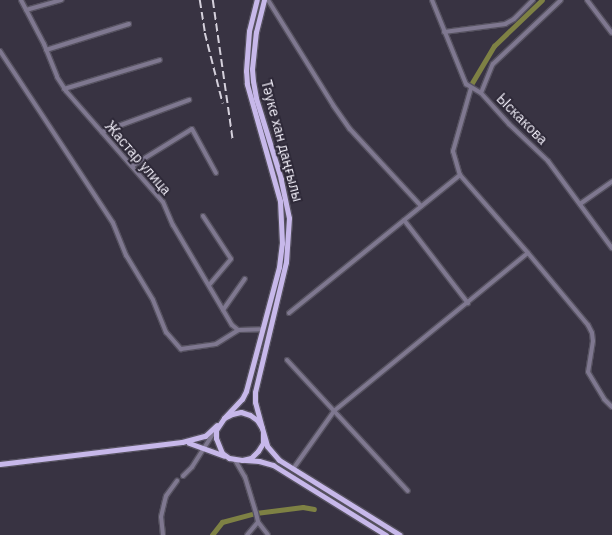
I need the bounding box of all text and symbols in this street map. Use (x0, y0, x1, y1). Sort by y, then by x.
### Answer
street label: Тәуке хан даңғылы (258, 78, 306, 204)
street label: Ыскакова (493, 90, 551, 148)
street label: Жастар улица (101, 118, 175, 198)

